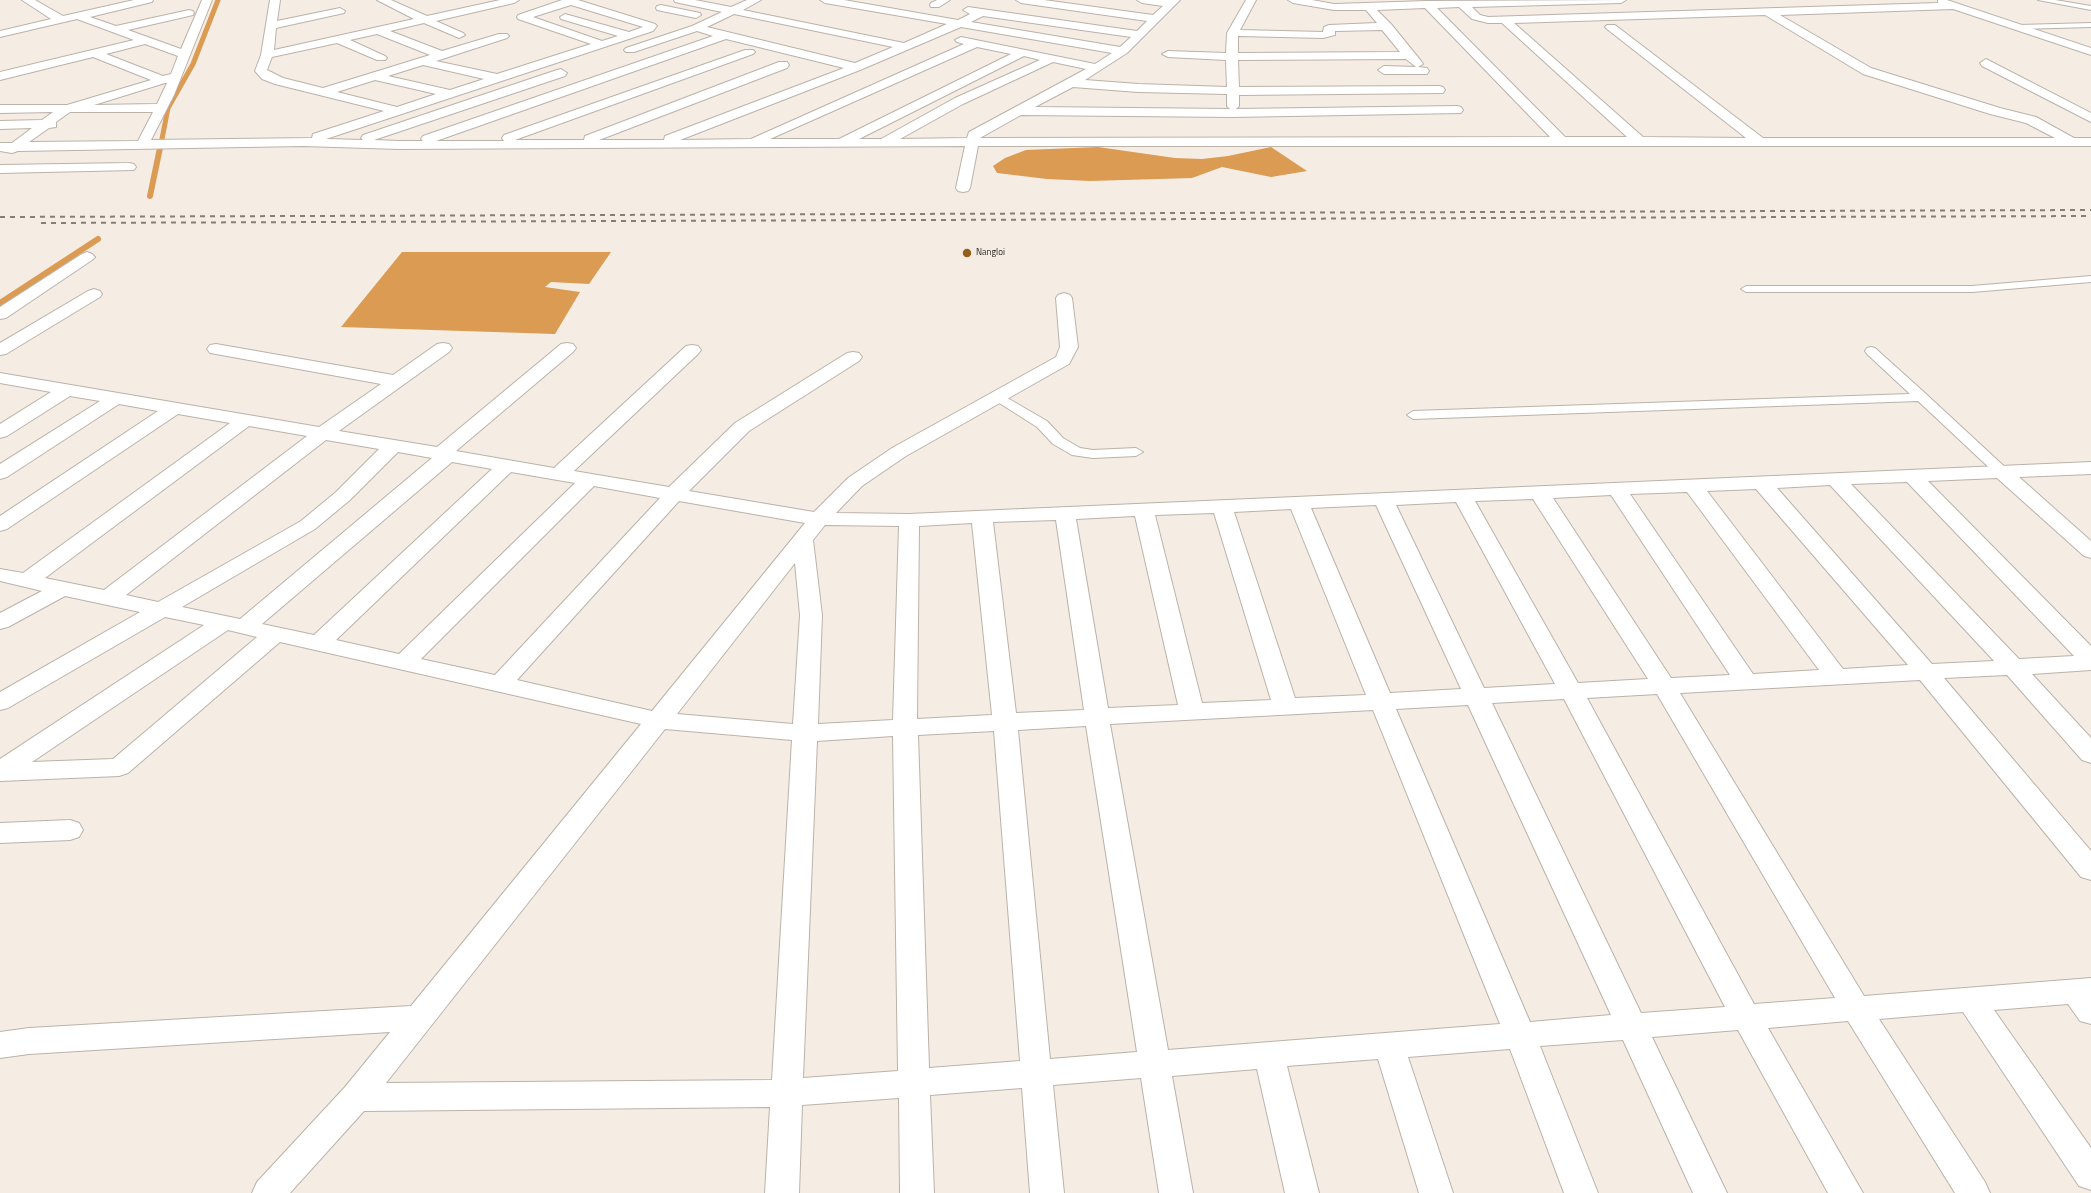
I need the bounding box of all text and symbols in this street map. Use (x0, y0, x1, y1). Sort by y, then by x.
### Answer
marker: Nangloi (961, 247, 973, 259)
place label: Nangloi (976, 248, 1005, 258)

